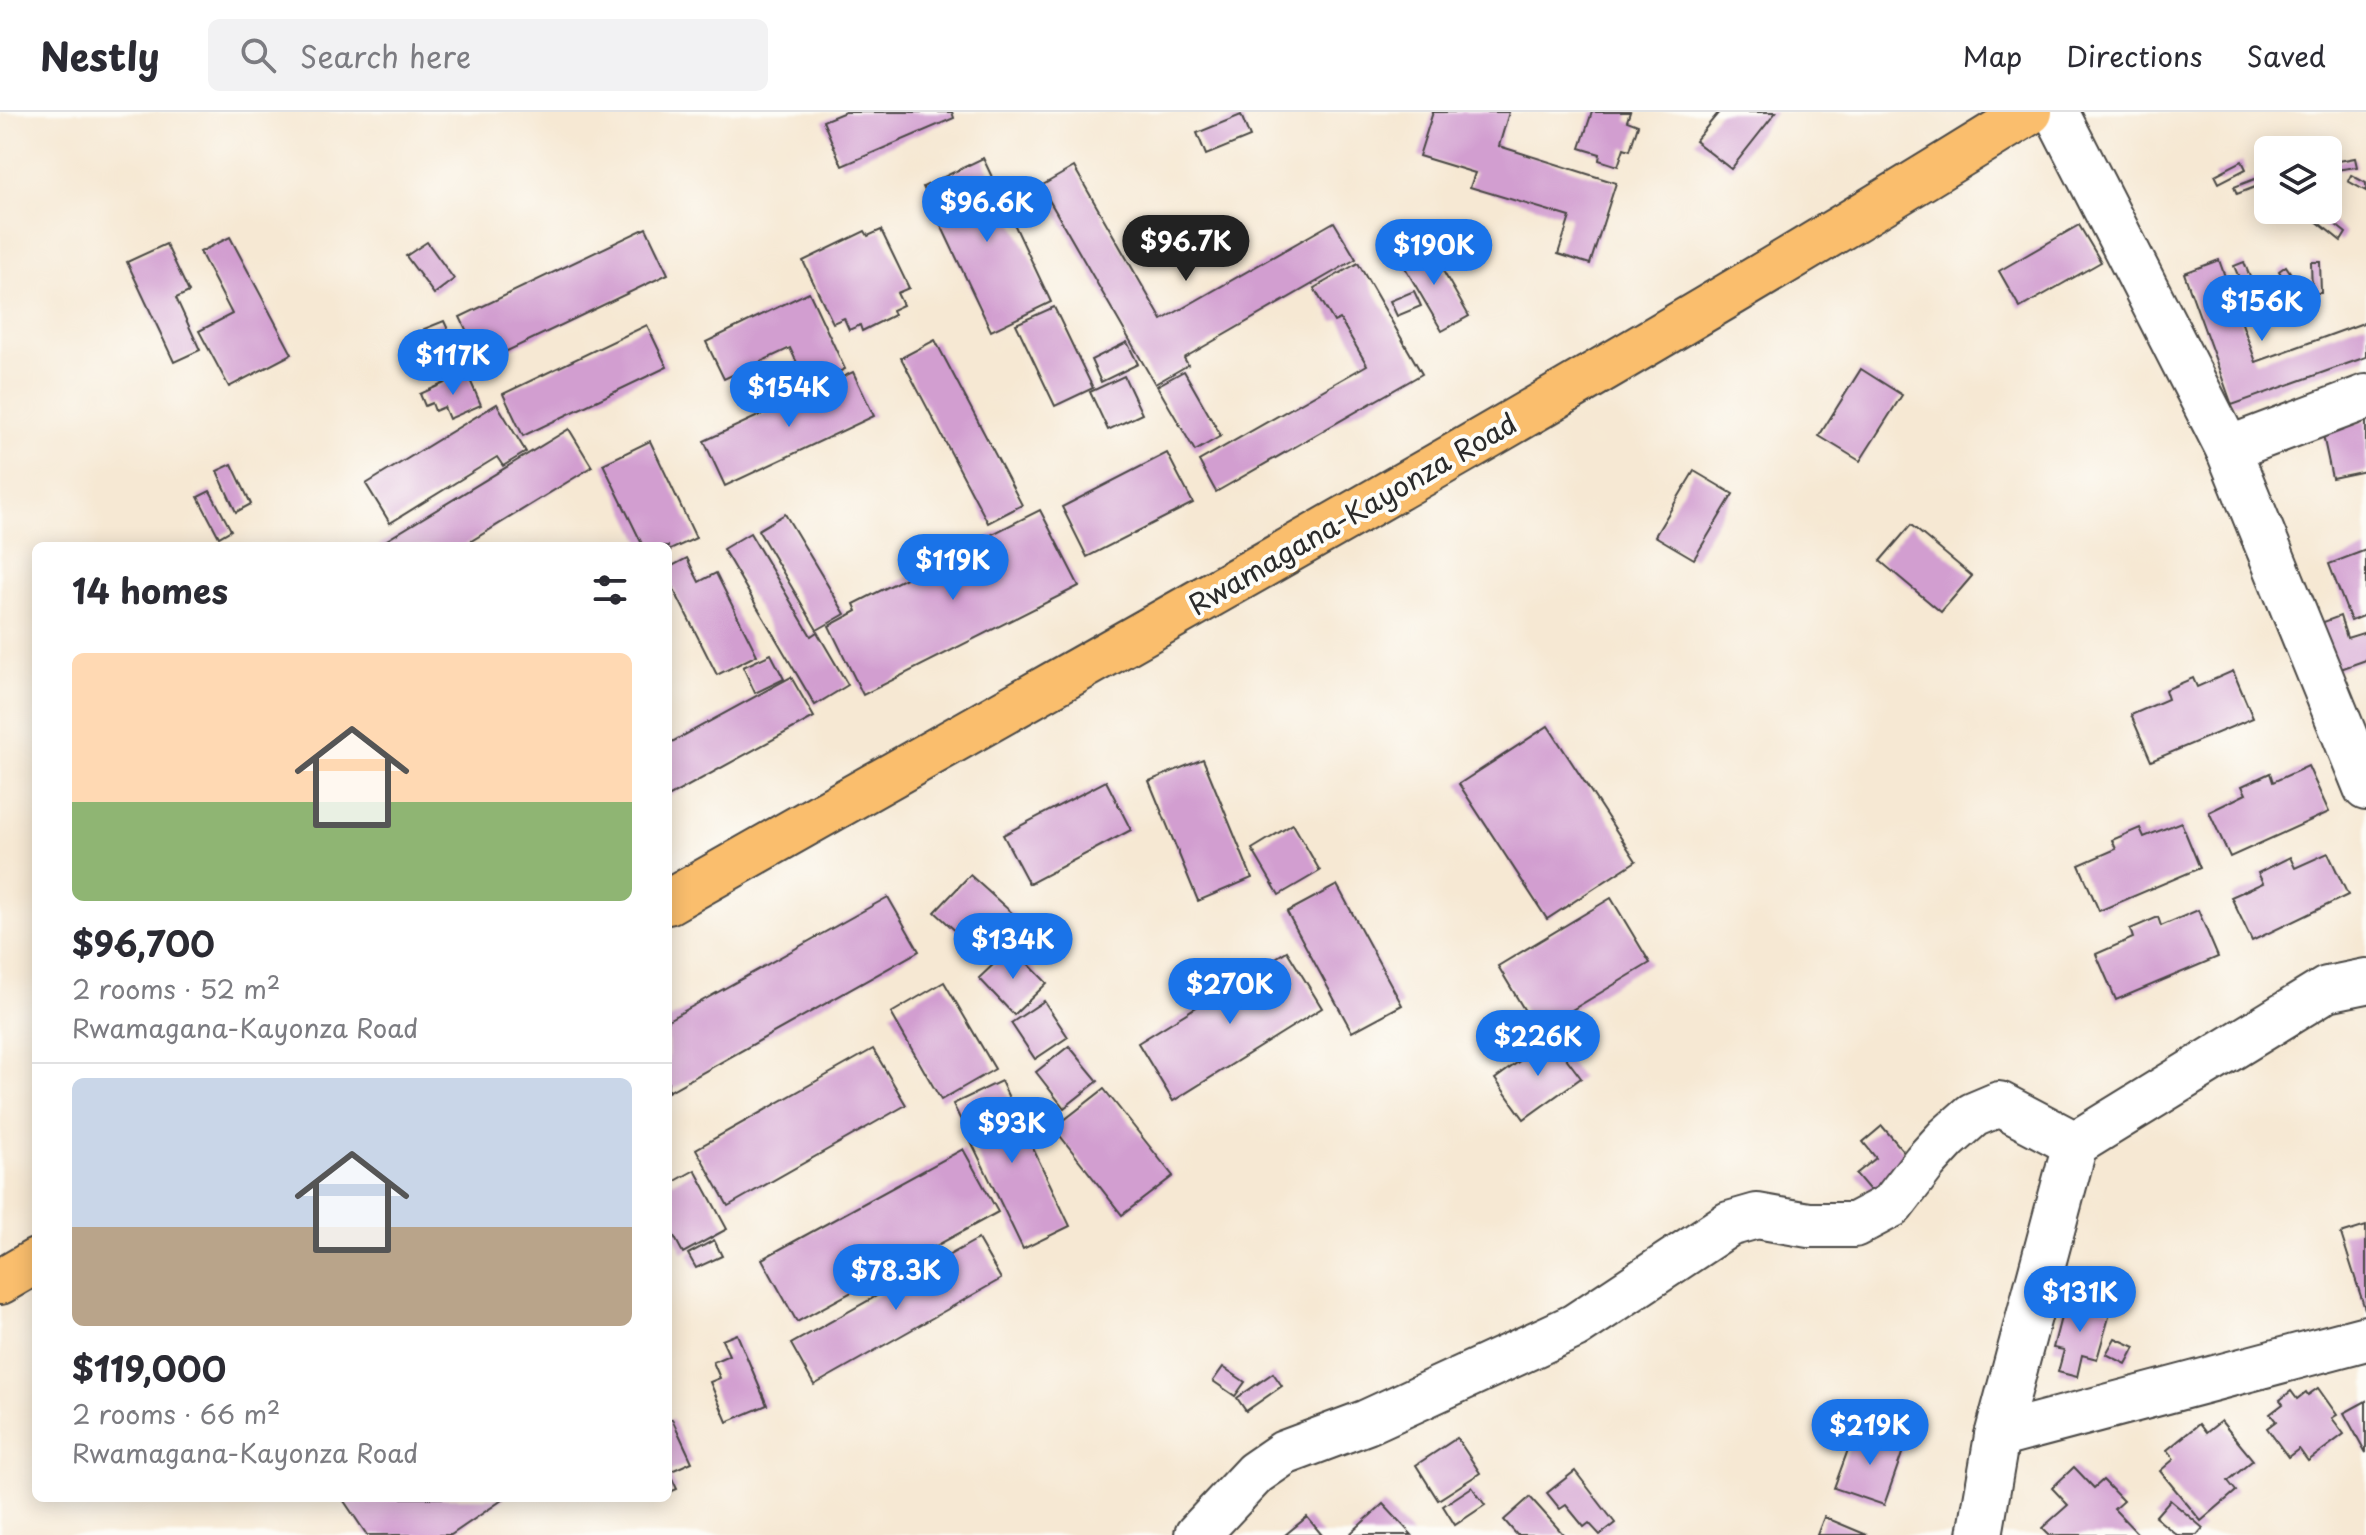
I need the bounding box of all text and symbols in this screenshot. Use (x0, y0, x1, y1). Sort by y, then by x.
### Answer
search box (208, 19, 768, 91)
text: Nestly (40, 27, 160, 84)
icon: search (236, 33, 280, 77)
text: Search here (300, 33, 471, 78)
text: Map (1963, 34, 2022, 77)
text: Directions (2066, 34, 2203, 77)
text: Saved (2247, 34, 2326, 77)
map controls (2254, 136, 2342, 224)
button: layers (2254, 136, 2342, 224)
pin: $96.6K (922, 176, 1052, 244)
text: $96.6K (940, 182, 1034, 221)
pin: $96.7K (1121, 215, 1251, 283)
pin: $190K (1378, 219, 1490, 287)
text: $96.7K (1140, 221, 1232, 260)
text: $190K (1393, 225, 1475, 264)
pin: $156K (2206, 275, 2318, 343)
text: $156K (2221, 281, 2303, 320)
pin: $117K (397, 329, 509, 397)
text: $117K (416, 335, 490, 374)
pin: $154K (733, 361, 845, 429)
text: $154K (748, 367, 830, 406)
street label: Rwamagana-Kayonza Road (1180, 401, 1524, 625)
pin: $119K (897, 534, 1009, 602)
text: $119K (916, 540, 990, 579)
text: 14 homes (72, 564, 228, 616)
icon: filters (588, 568, 632, 612)
icon: home (280, 705, 424, 849)
pin: $134K (957, 913, 1069, 981)
text: $96,700 (72, 917, 215, 969)
text: $134K (972, 919, 1054, 958)
pin: $270K (1174, 958, 1286, 1026)
text: $270K (1186, 964, 1274, 1003)
text: 2 rooms · 52 m² (72, 969, 280, 1008)
text: Rwamagana-Kayonza Road (72, 1008, 418, 1047)
pin: $226K (1482, 1010, 1594, 1078)
text: $226K (1494, 1016, 1582, 1055)
pin: $93K (965, 1097, 1059, 1165)
text: $93K (978, 1103, 1046, 1142)
icon: home (280, 1130, 424, 1274)
pin: $78.3K (831, 1244, 961, 1312)
text: $78.3K (851, 1250, 941, 1289)
pin: $131K (2024, 1266, 2136, 1334)
text: $131K (2042, 1272, 2118, 1311)
text: $119,000 (72, 1342, 226, 1394)
text: 2 rooms · 66 m² (72, 1394, 281, 1433)
pin: $219K (1814, 1399, 1926, 1467)
text: $219K (1830, 1405, 1910, 1444)
text: Rwamagana-Kayonza Road (72, 1433, 418, 1472)

